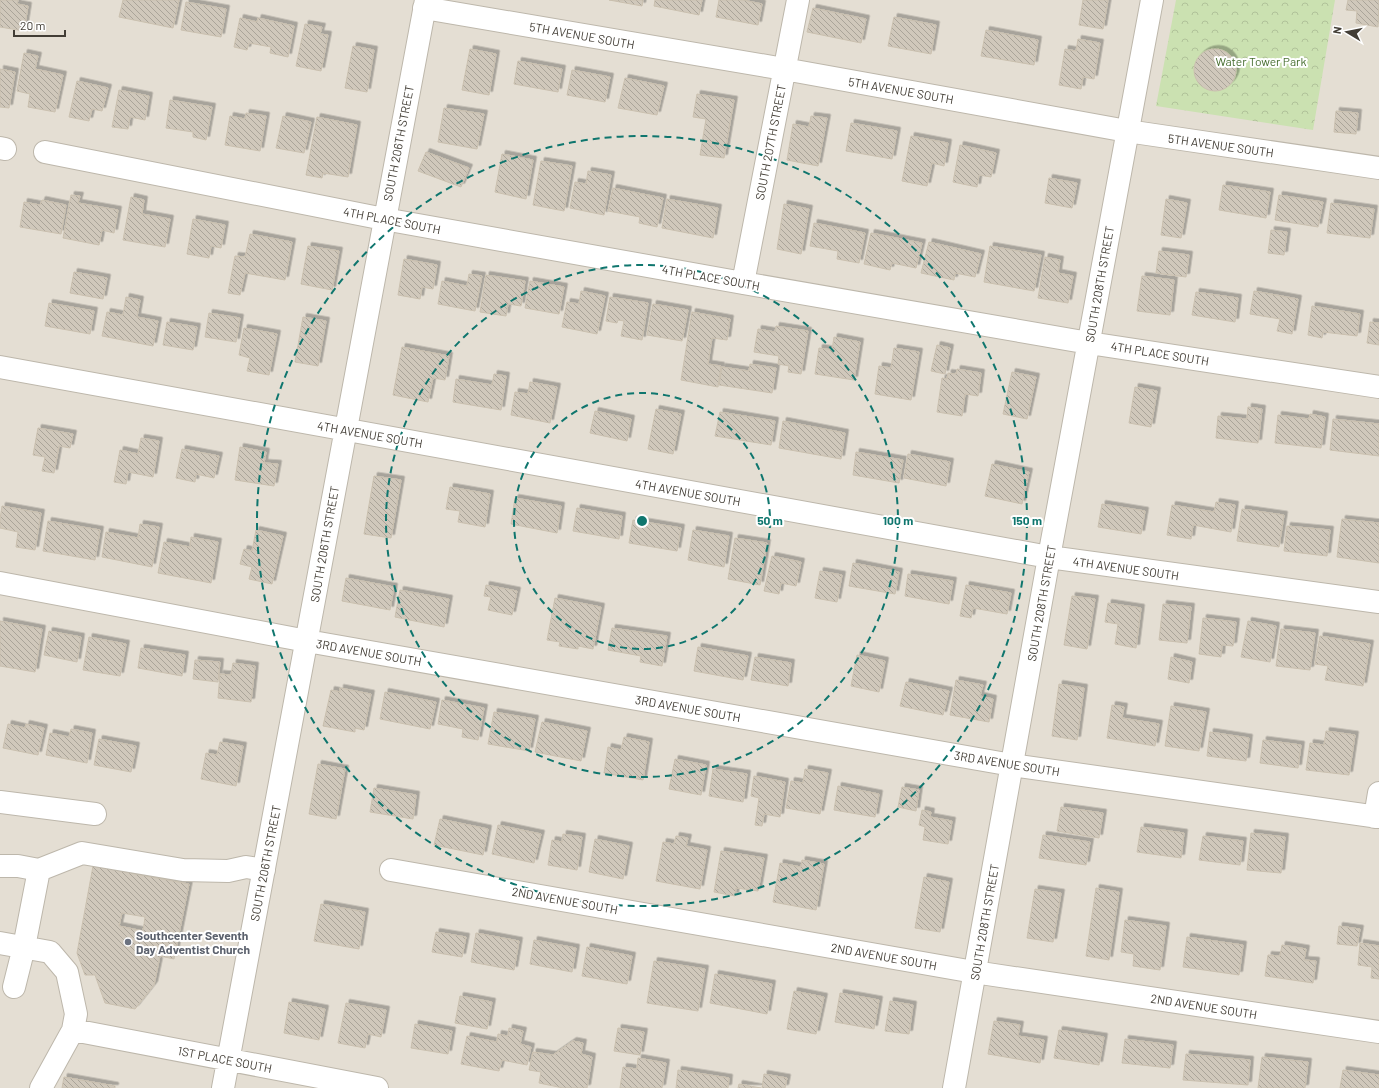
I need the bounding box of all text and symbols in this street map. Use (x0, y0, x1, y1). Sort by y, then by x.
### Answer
scale bar (14, 12, 65, 38)
north arrow (1327, 12, 1367, 52)
text: 20 m (20, 18, 46, 32)
street label: 5TH AVENUE SOUTH (528, 19, 636, 51)
text: N (1330, 25, 1344, 35)
park label: Water Tower Park (1216, 54, 1306, 68)
street label: 5TH AVENUE SOUTH (847, 74, 955, 106)
street label: SOUTH 207TH STREET (752, 83, 788, 201)
street label: SOUTH 206TH STREET (380, 84, 416, 202)
street label: 5TH AVENUE SOUTH (1167, 131, 1275, 159)
street label: 4TH PLACE SOUTH (342, 204, 442, 236)
street label: SOUTH 208TH STREET (1082, 224, 1116, 343)
street label: 4TH PLACE SOUTH (661, 261, 761, 293)
street label: 4TH PLACE SOUTH (1110, 338, 1210, 368)
street label: 4TH AVENUE SOUTH (316, 418, 424, 450)
street label: 4TH AVENUE SOUTH (634, 476, 742, 508)
street label: SOUTH 206TH STREET (307, 484, 341, 603)
text: 50 m (757, 513, 783, 527)
text: 100 m (883, 513, 913, 527)
text: 150 m (1012, 513, 1042, 527)
centre of rings (635, 514, 649, 528)
street label: SOUTH 208TH STREET (1024, 543, 1058, 662)
street label: 4TH AVENUE SOUTH (1072, 554, 1180, 582)
street label: 3RD AVENUE SOUTH (315, 636, 423, 668)
street label: 3RD AVENUE SOUTH (634, 692, 742, 724)
street label: 3RD AVENUE SOUTH (953, 748, 1061, 778)
street label: SOUTH 206TH STREET (247, 804, 283, 922)
street label: SOUTH 208TH STREET (967, 862, 1001, 981)
street label: 2ND AVENUE SOUTH (511, 884, 619, 916)
place label: Southcenter Seventh Day Adventist Church (136, 928, 250, 956)
marker: Southcenter Seventh Day Adventist Church (123, 937, 133, 947)
street label: 2ND AVENUE SOUTH (830, 940, 938, 972)
street label: 2ND AVENUE SOUTH (1150, 991, 1258, 1021)
street label: 1ST PLACE SOUTH (177, 1043, 273, 1075)

